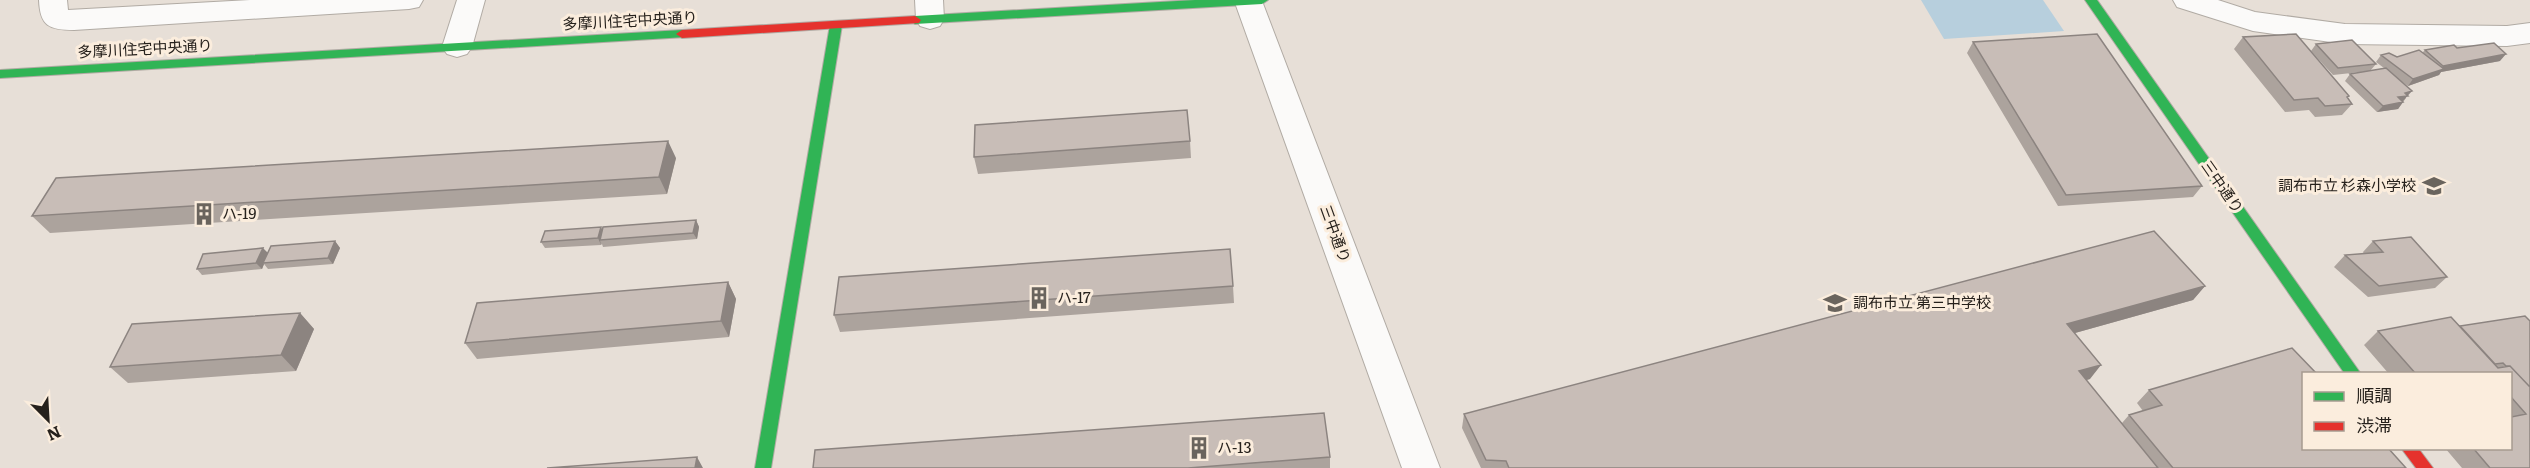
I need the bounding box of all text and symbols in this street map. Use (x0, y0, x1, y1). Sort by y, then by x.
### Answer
street label: 多摩川住宅中央通り (562, 4, 698, 35)
street label: 多摩川住宅中央通り (77, 32, 213, 63)
street label: 三中通り (2197, 155, 2250, 217)
place label: 調布市立 杉森小学校 (2278, 173, 2416, 196)
school or university icon: 調布市立 杉森小学校 (2421, 173, 2447, 199)
building icon: ハ-19 (191, 201, 217, 227)
place label: ハ-19 (222, 201, 256, 224)
street label: 三中通り (1315, 201, 1357, 266)
building icon: ハ-17 (1026, 285, 1052, 311)
place label: ハ-17 (1057, 285, 1091, 308)
school or university icon: 調布市立 第三中学校 (1822, 290, 1848, 316)
place label: 調布市立 第三中学校 (1853, 290, 1991, 313)
legend (2302, 372, 2512, 450)
text: 順調 (2356, 381, 2392, 408)
north arrow (18, 390, 78, 450)
text: 渋滞 (2356, 411, 2392, 438)
text: N (43, 421, 66, 448)
building icon: ハ-13 (1186, 435, 1212, 461)
place label: ハ-13 (1217, 435, 1252, 458)

